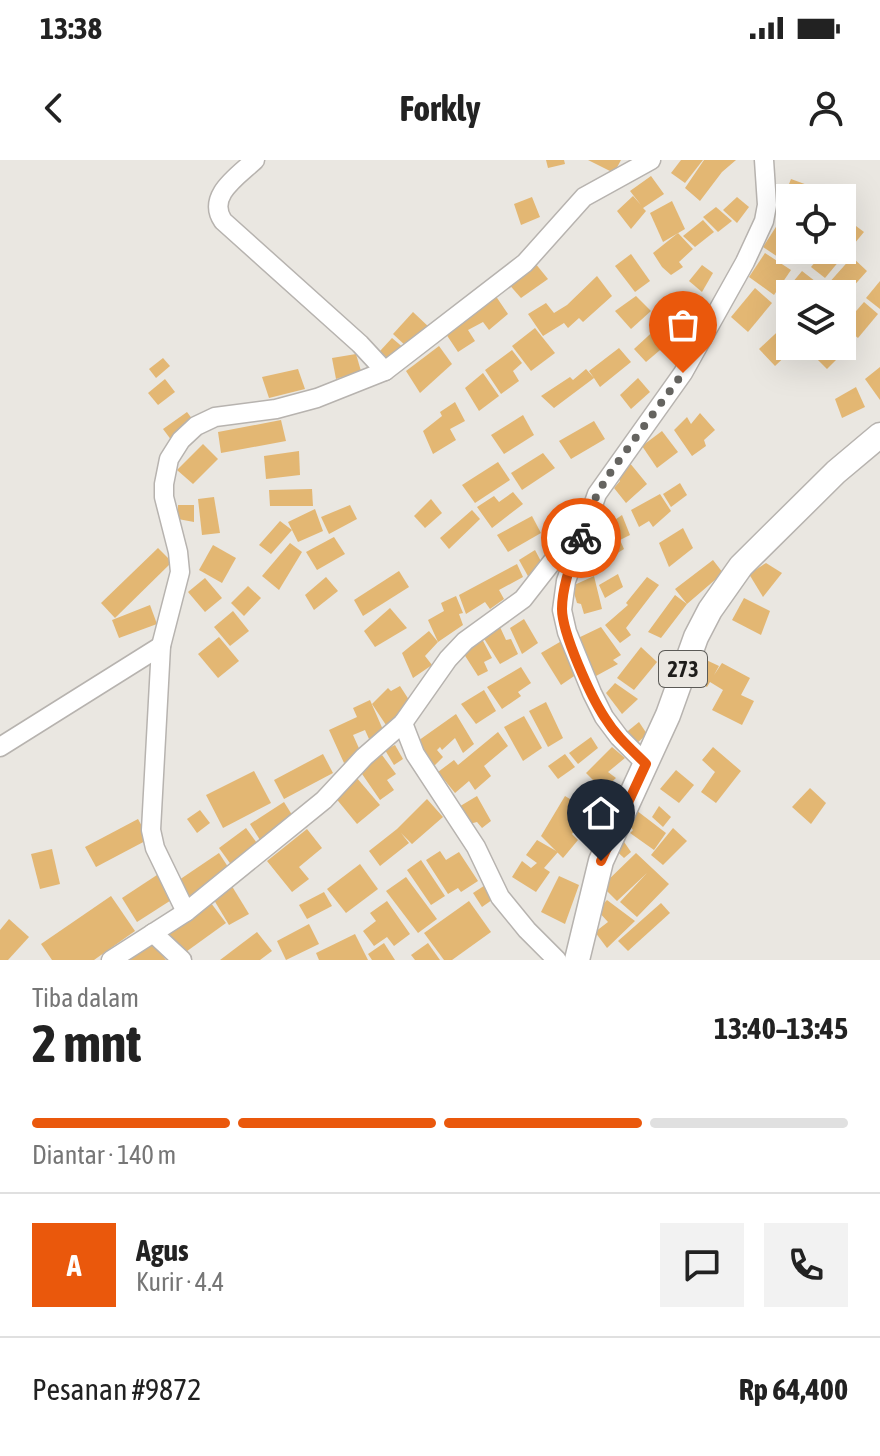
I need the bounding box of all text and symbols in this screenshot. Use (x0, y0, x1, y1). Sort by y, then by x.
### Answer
text: 13:38 (40, 11, 102, 45)
icon: back (32, 86, 76, 130)
icon: person (804, 86, 848, 130)
text: Forkly (399, 87, 481, 129)
map controls (776, 184, 856, 360)
button: locate (776, 184, 856, 264)
button: layers (776, 280, 856, 360)
pin (649, 291, 717, 373)
icon: bag (661, 303, 705, 347)
courier (541, 498, 621, 578)
icon: bike (559, 516, 603, 560)
road number: 273 (659, 651, 707, 687)
pin (567, 779, 635, 861)
icon: home (579, 791, 623, 835)
text: Tiba dalam (32, 983, 139, 1013)
text: 13:40–13:45 (714, 1011, 848, 1045)
text: 2 mnt (32, 1013, 141, 1073)
text: Diantar · 140 m (32, 1140, 176, 1170)
button: chat (660, 1223, 744, 1307)
button: phone (764, 1223, 848, 1307)
text: Agus (136, 1233, 189, 1267)
text: A (67, 1248, 81, 1282)
text: Kurir · 4.4 (136, 1267, 224, 1297)
text: Pesanan #9872 (32, 1372, 201, 1406)
text: Rp 64,400 (739, 1372, 848, 1406)

